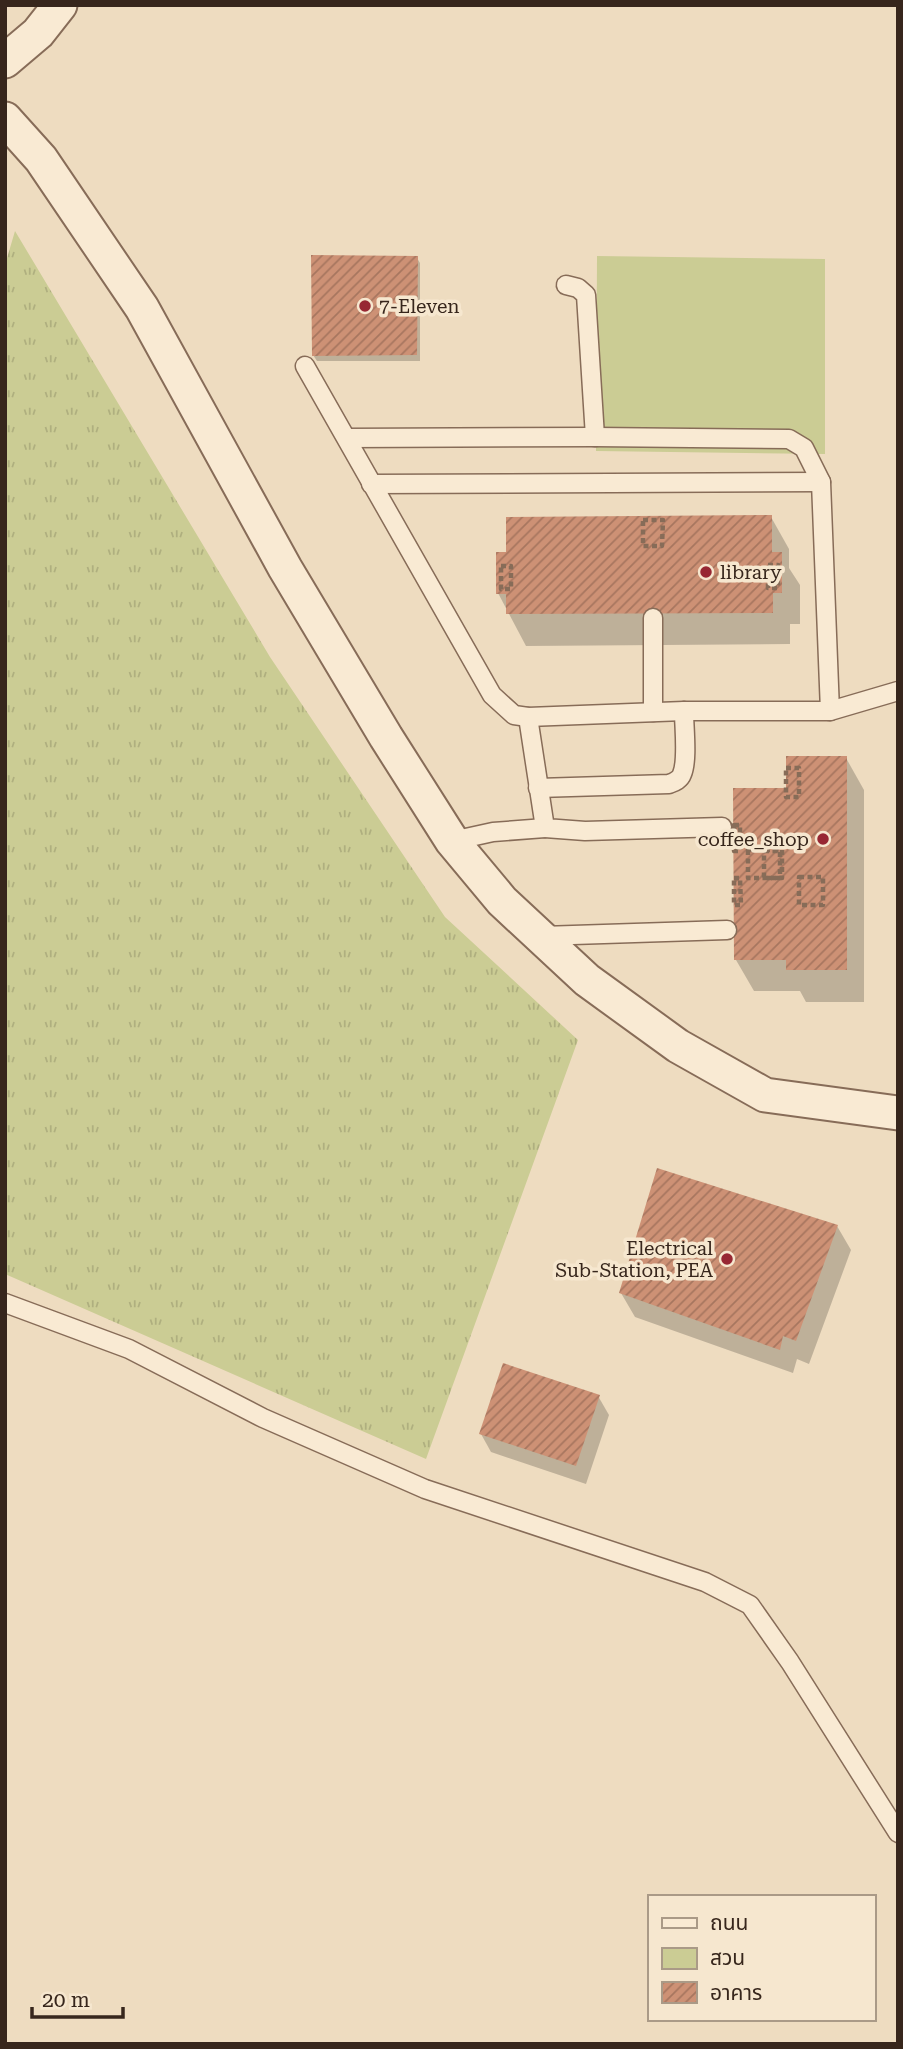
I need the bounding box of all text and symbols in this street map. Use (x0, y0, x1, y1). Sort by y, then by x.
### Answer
place label: 7-Eleven (379, 295, 460, 318)
marker: 7-Eleven (357, 298, 373, 314)
place label: library (720, 561, 782, 584)
marker: library (698, 564, 714, 580)
place label: coffee_shop (698, 828, 809, 851)
marker: coffee_shop (815, 831, 831, 847)
place label: Electrical Sub-Station, PEA (555, 1237, 714, 1282)
marker: Electrical Sub-Station, PEA (719, 1251, 735, 1267)
legend (648, 1895, 875, 2021)
text: ถนน (710, 1911, 748, 1935)
text: สวน (710, 1946, 745, 1970)
scale bar (32, 1976, 122, 2020)
text: อาคาร (710, 1981, 762, 2005)
text: 20 m (42, 1988, 90, 2012)

